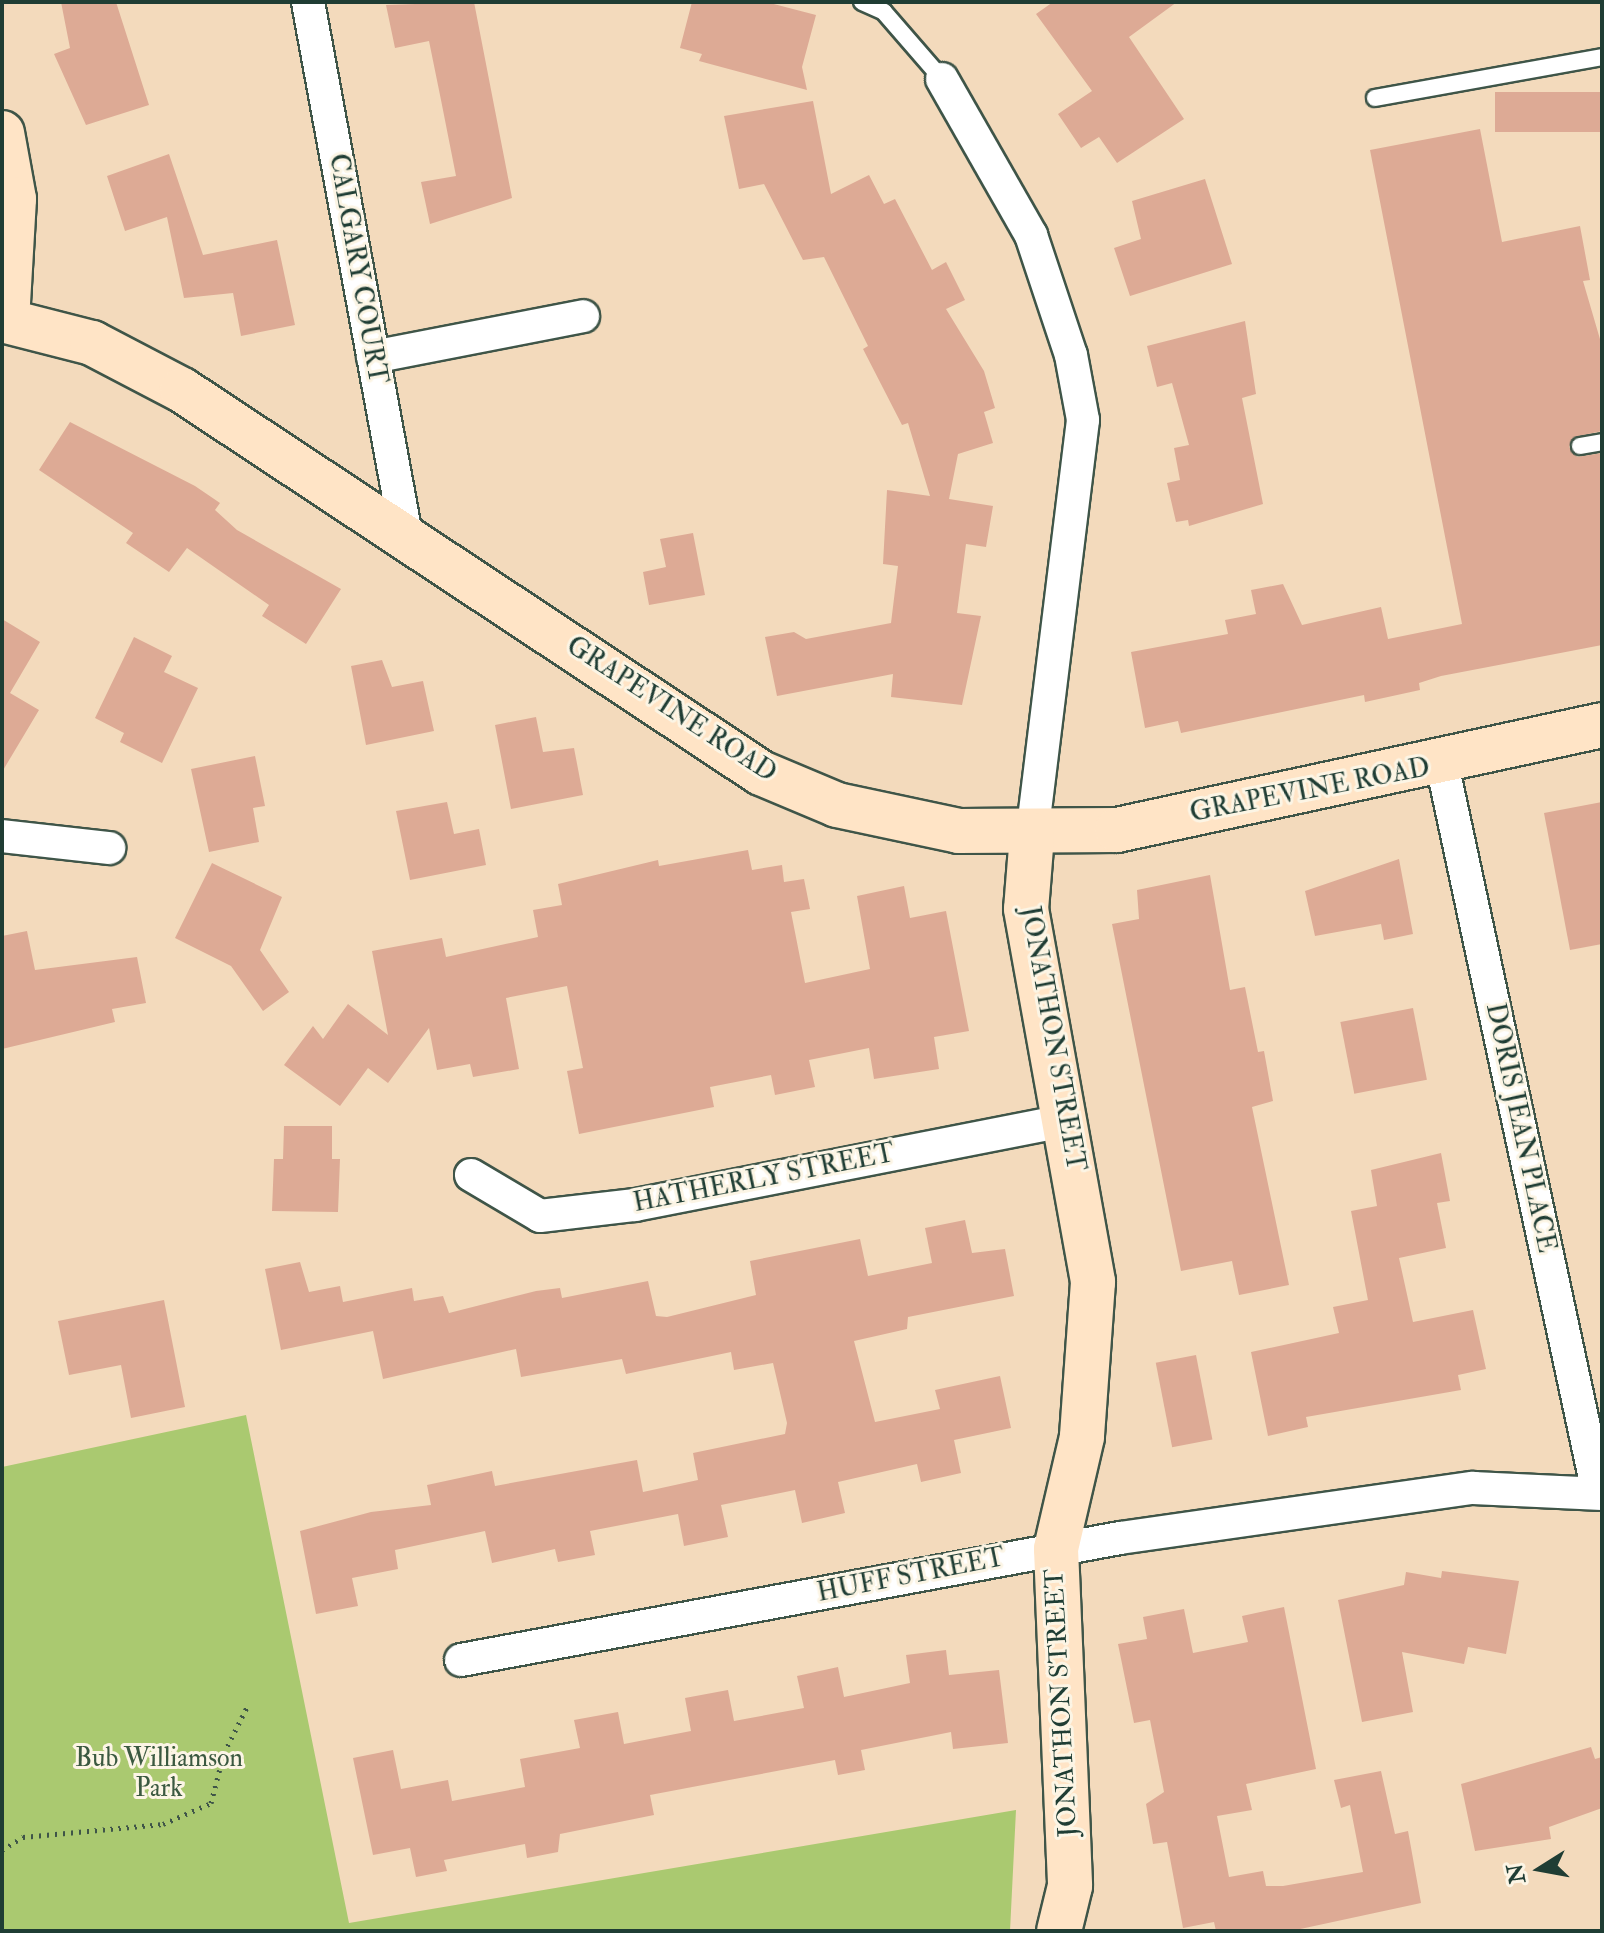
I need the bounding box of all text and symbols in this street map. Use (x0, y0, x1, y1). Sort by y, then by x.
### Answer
street label: CALGARY COURT (321, 151, 393, 387)
street label: GRAPEVINE ROAD (560, 631, 782, 789)
street label: GRAPEVINE ROAD (1187, 752, 1433, 830)
street label: JONATHON STREET (1013, 904, 1091, 1174)
street label: DORIS JEAN PLACE (1478, 1000, 1562, 1256)
street label: HATHERLY STREET (631, 1138, 897, 1220)
street label: HUFF STREET (815, 1543, 1007, 1609)
street label: JONATHON STREET (1039, 1568, 1085, 1838)
park label: Bub Williamson Park (75, 1743, 243, 1804)
north arrow (1500, 1829, 1580, 1909)
text: N (1501, 1861, 1532, 1886)

